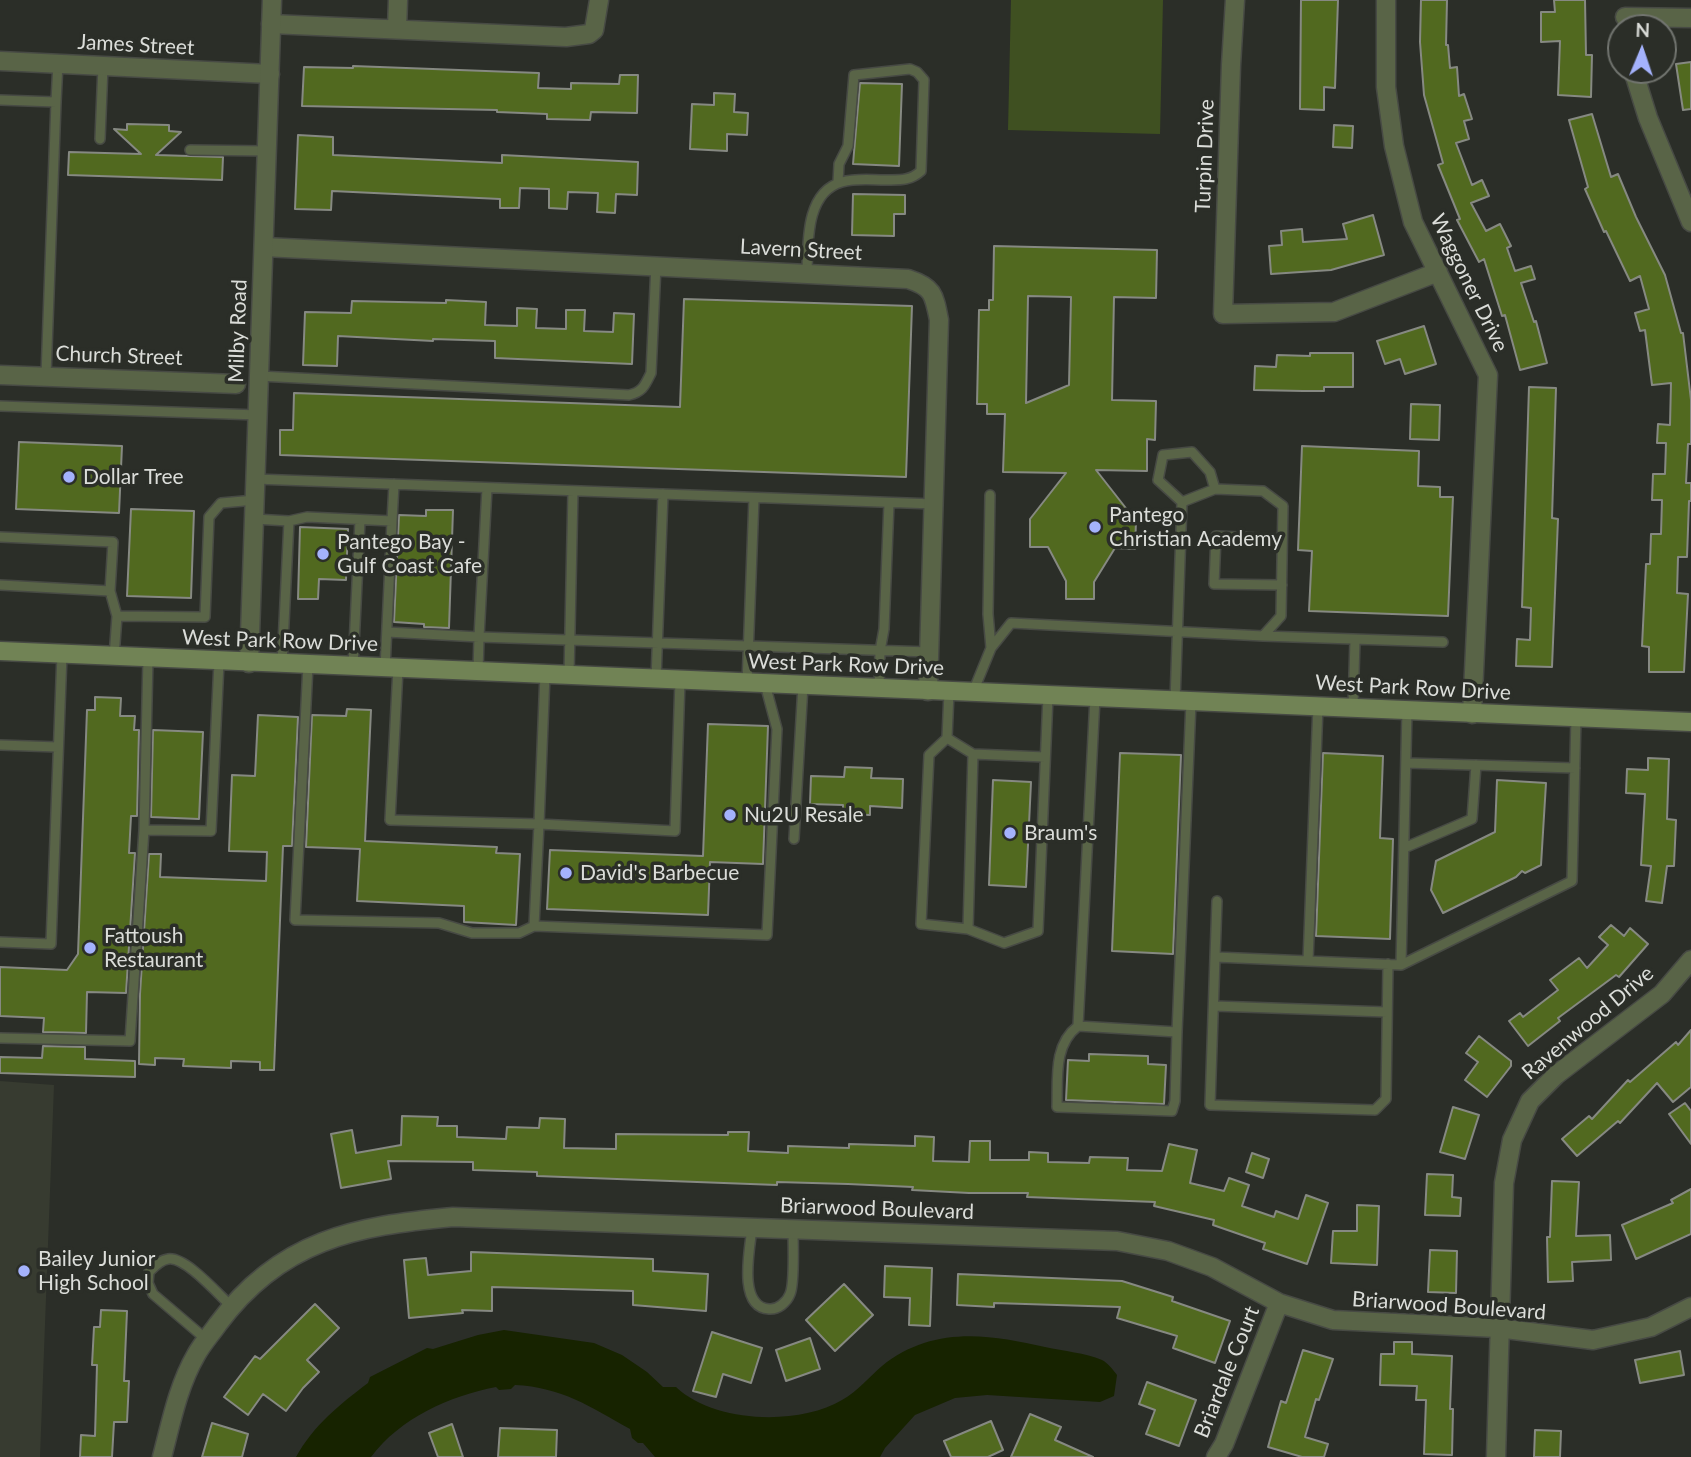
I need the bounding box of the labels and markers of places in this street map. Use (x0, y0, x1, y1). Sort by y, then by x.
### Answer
place label: Dollar Tree (83, 464, 184, 490)
marker: Dollar Tree (61, 469, 77, 485)
place label: Pantego Christian Academy (1109, 502, 1282, 552)
marker: Pantego Christian Academy (1087, 519, 1103, 535)
place label: Pantego Bay - Gulf Coast Cafe (337, 529, 482, 579)
marker: Pantego Bay - Gulf Coast Cafe (315, 546, 331, 562)
place label: Nu2U Resale (744, 802, 864, 828)
marker: Nu2U Resale (722, 807, 738, 823)
place label: Braum's (1024, 820, 1097, 846)
marker: Braum's (1002, 825, 1018, 841)
place label: David's Barbecue (580, 860, 739, 886)
marker: David's Barbecue (558, 865, 574, 881)
place label: Fattoush Restaurant (104, 923, 203, 973)
marker: Fattoush Restaurant (82, 940, 98, 956)
place label: Bailey Junior High School (38, 1246, 155, 1296)
marker: Bailey Junior High School (16, 1263, 32, 1279)

